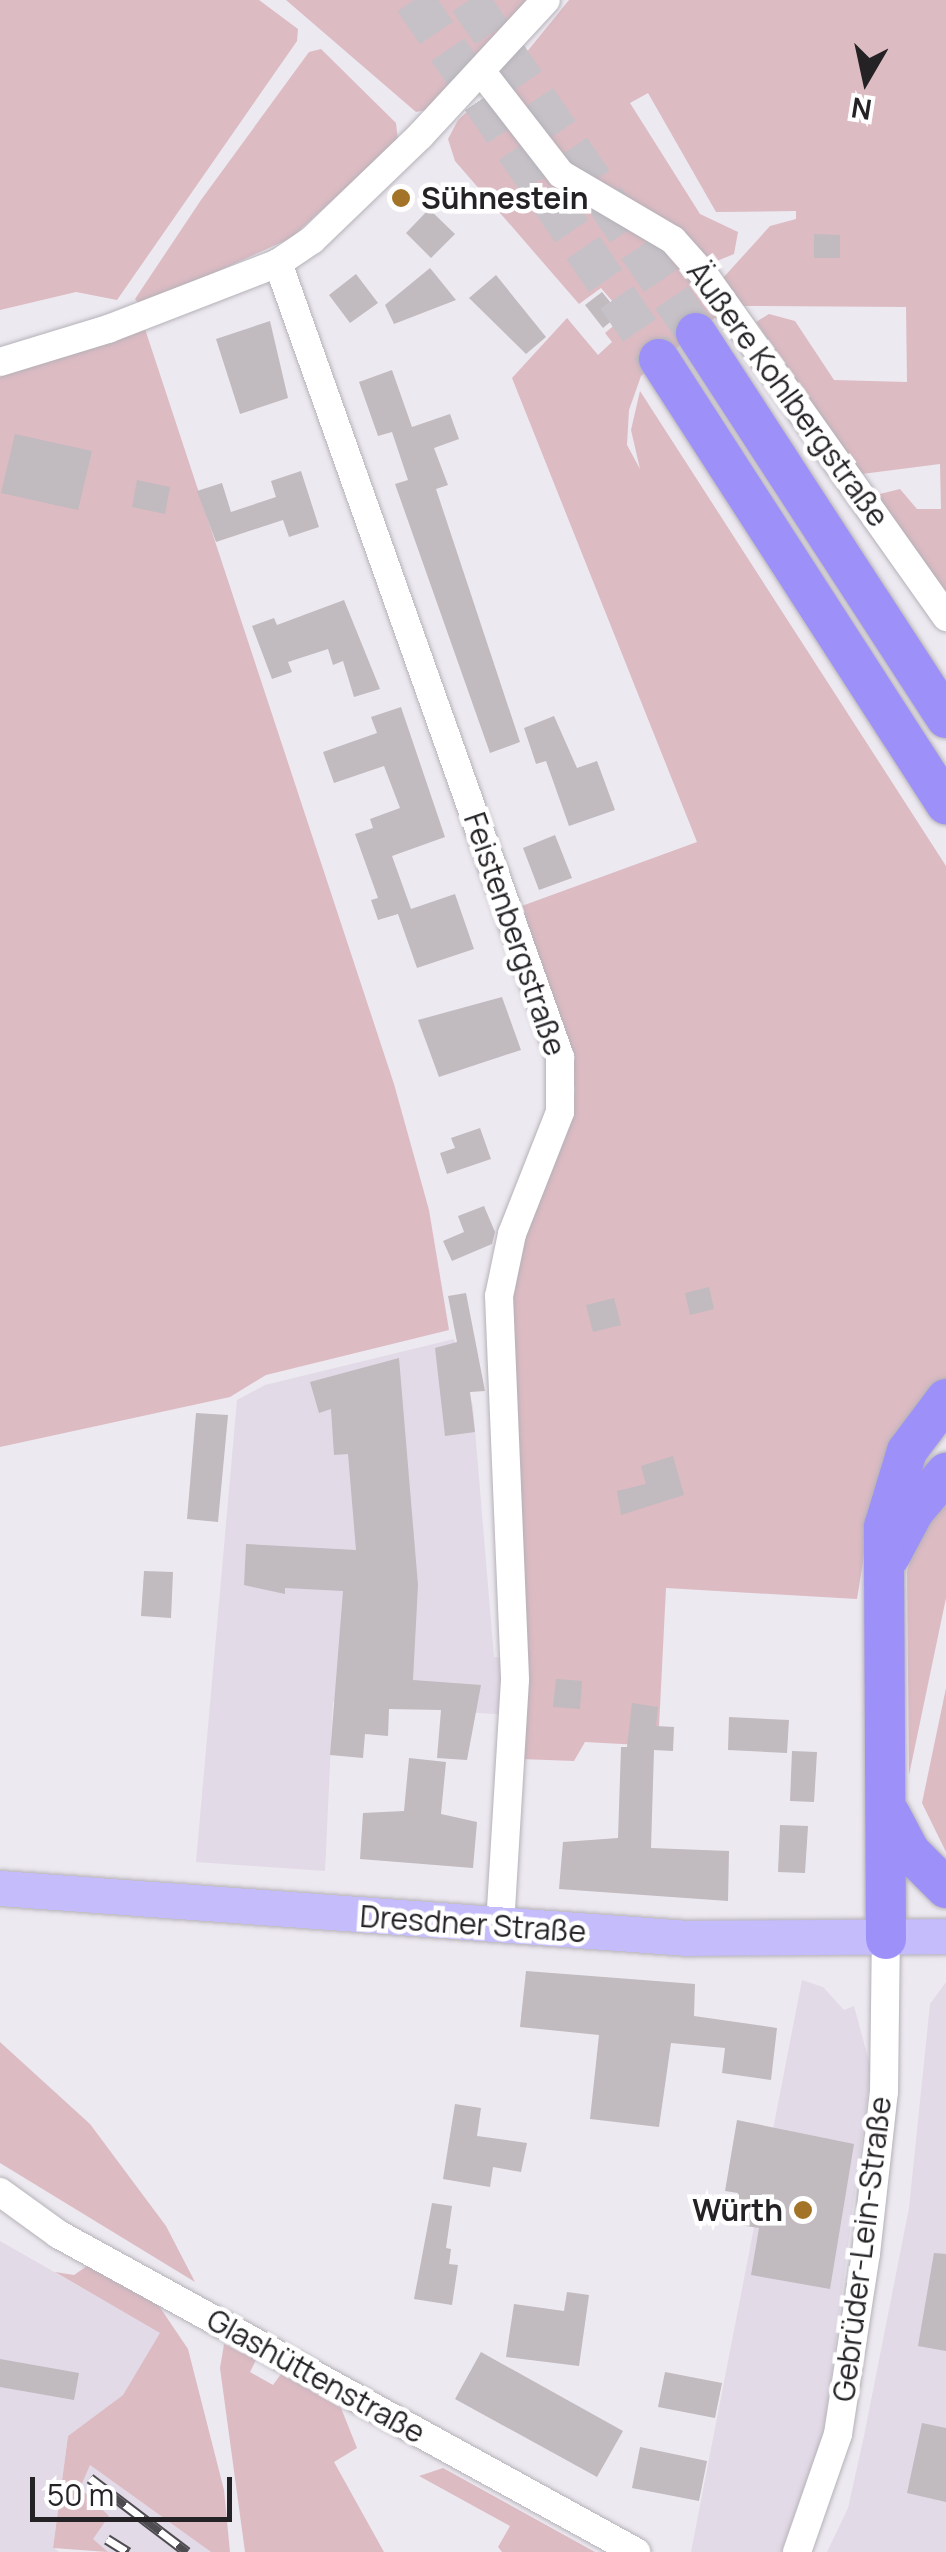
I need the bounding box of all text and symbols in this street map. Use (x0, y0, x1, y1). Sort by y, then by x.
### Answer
north arrow (816, 30, 916, 130)
text: N (848, 89, 874, 130)
place label: Sühnestein (421, 180, 588, 216)
marker: Sühnestein (390, 187, 412, 209)
street label: Äußere Kohlbergstraße (680, 254, 896, 534)
street label: Feistenbergstraße (457, 808, 573, 1060)
street label: Dresdner Straße (359, 1898, 587, 1950)
street label: Gebrüder-Lein-Straße (825, 2094, 899, 2404)
place label: Würth (692, 2192, 783, 2228)
marker: Würth (792, 2199, 814, 2221)
street label: Glashüttenstraße (201, 2301, 431, 2451)
scale bar (35, 2457, 238, 2519)
text: 50 m (47, 2474, 114, 2515)

